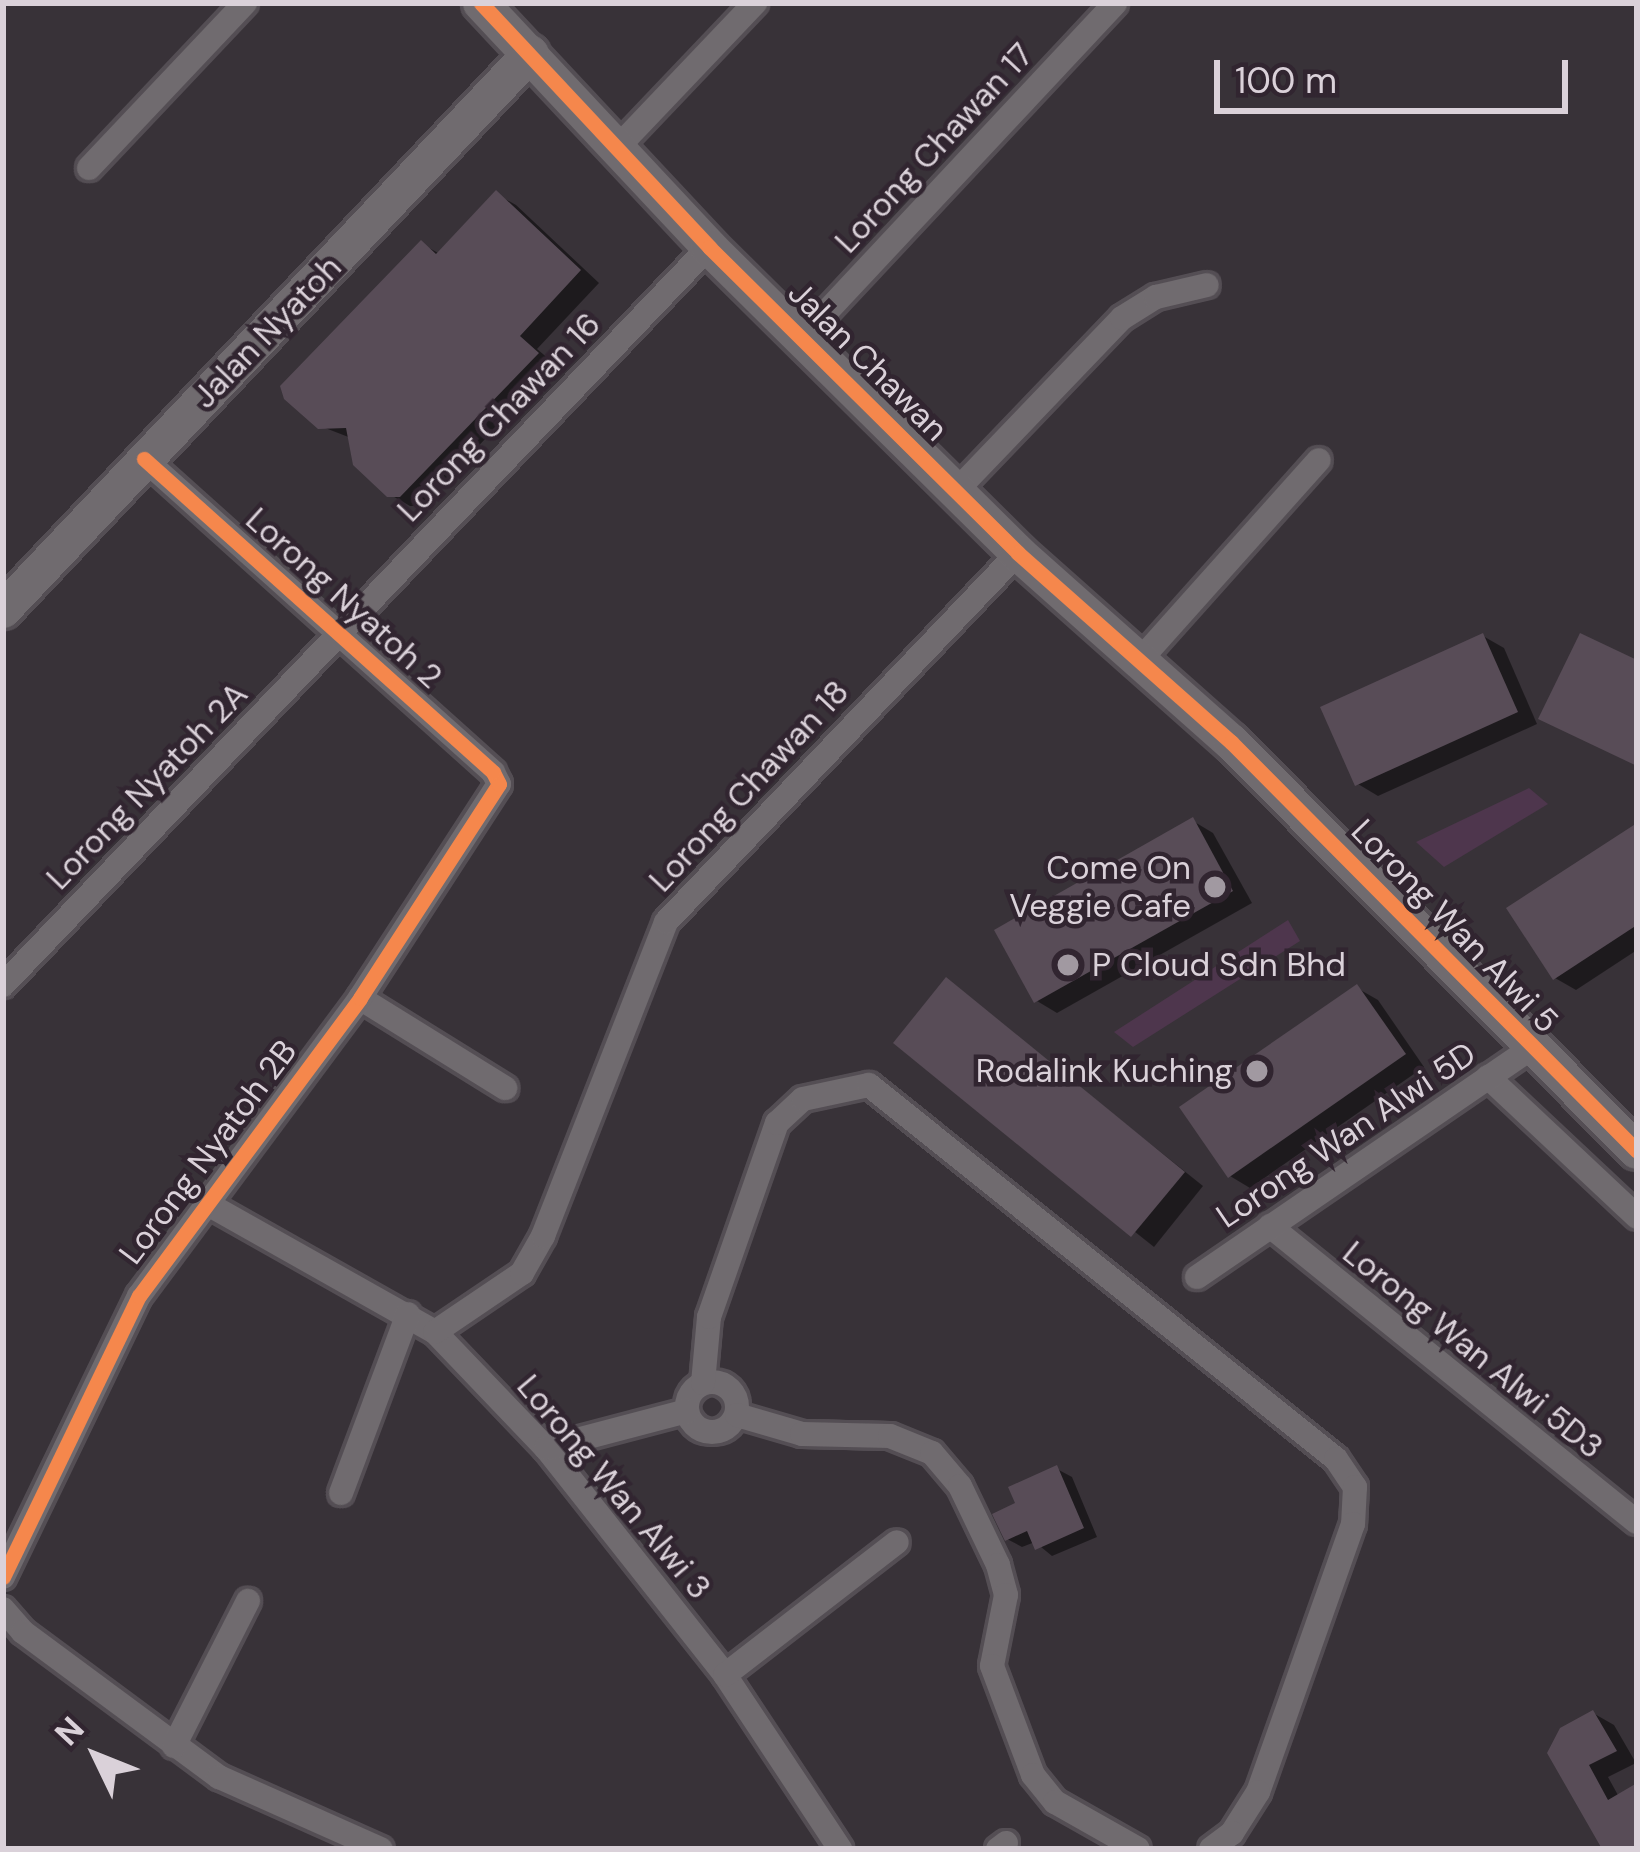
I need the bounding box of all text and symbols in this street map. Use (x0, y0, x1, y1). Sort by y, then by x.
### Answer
street label: Lorong Chawan 17 (827, 35, 1041, 261)
scale bar (1220, 36, 1574, 110)
text: 100 m (1235, 57, 1337, 104)
street label: Jalan Nyatoh (185, 248, 349, 416)
street label: Jalan Chawan (780, 273, 956, 449)
street label: Lorong Chawan 16 (389, 304, 609, 530)
street label: Lorong Nyatoh 2 (238, 500, 450, 696)
street label: Lorong Chawan 18 (641, 672, 857, 900)
street label: Lorong Nyatoh 2A (38, 674, 256, 898)
street label: Lorong Wan Alwi 5 (1343, 811, 1567, 1041)
place label: Come On Veggie Cafe (1009, 848, 1191, 926)
marker: Come On Veggie Cafe (1202, 874, 1228, 900)
place label: P Cloud Sdn Bhd (1092, 945, 1346, 985)
marker: P Cloud Sdn Bhd (1055, 952, 1081, 978)
street label: Lorong Nyatoh 2B (111, 1032, 305, 1272)
street label: Lorong Wan Alwi 5D (1209, 1034, 1483, 1236)
place label: Rodalink Kuching (976, 1051, 1233, 1091)
marker: Rodalink Kuching (1244, 1058, 1270, 1084)
street label: Lorong Wan Alwi 5D3 (1335, 1233, 1611, 1467)
street label: Lorong Wan Alwi 3 (509, 1367, 719, 1607)
north arrow (36, 1696, 156, 1816)
text: N (45, 1708, 93, 1755)

